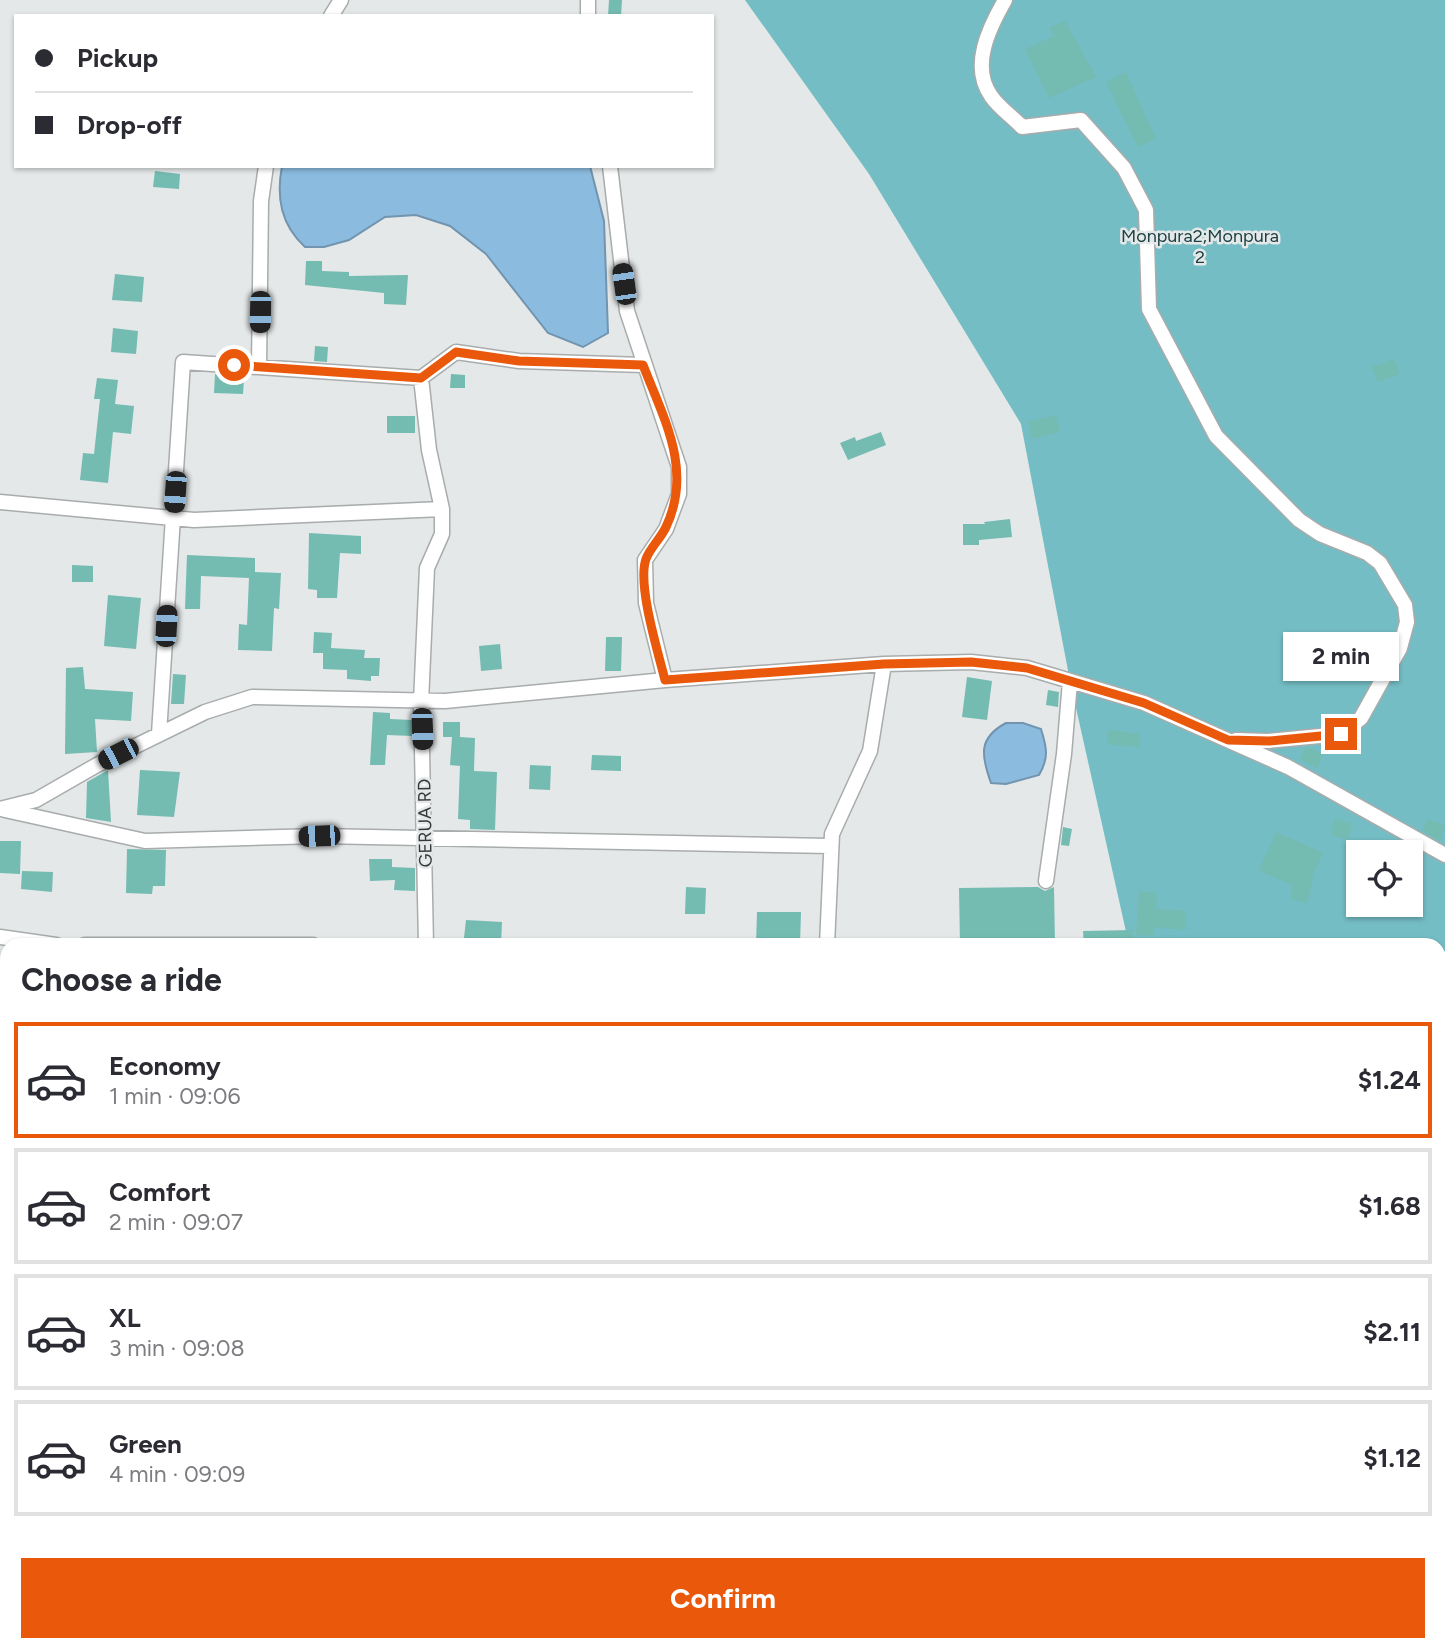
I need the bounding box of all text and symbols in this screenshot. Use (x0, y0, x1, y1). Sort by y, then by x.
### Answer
text: Pickup (77, 42, 158, 74)
text: Drop-off (77, 109, 182, 141)
park label: Monpura2;Monpura 2 (1121, 225, 1279, 268)
car (611, 262, 638, 306)
car (250, 291, 271, 333)
route start (218, 349, 250, 381)
car (164, 470, 187, 514)
car (155, 604, 178, 648)
callout: 2 min (1283, 632, 1399, 682)
text: 2 min (1312, 642, 1370, 670)
car (411, 708, 434, 750)
route end (1325, 718, 1357, 750)
car (95, 735, 142, 773)
street label: GERUA RD (413, 779, 437, 867)
car (298, 825, 341, 847)
map controls (1346, 840, 1423, 917)
button: locate (1346, 840, 1423, 917)
text: Choose a ride (21, 961, 222, 999)
icon: car (25, 1049, 88, 1112)
text: Economy (109, 1050, 221, 1082)
text: $1.24 (1358, 1064, 1421, 1096)
text: 1 min · 09:06 (109, 1082, 240, 1110)
icon: car (25, 1175, 88, 1238)
text: Comfort (109, 1176, 211, 1208)
text: $1.68 (1358, 1190, 1421, 1222)
text: 2 min · 09:07 (109, 1208, 243, 1236)
icon: car (25, 1301, 88, 1364)
text: XL (109, 1302, 141, 1334)
text: $2.11 (1363, 1316, 1421, 1348)
text: 3 min · 09:08 (109, 1334, 245, 1362)
icon: car (25, 1427, 88, 1490)
text: Green (109, 1428, 182, 1460)
text: $1.12 (1363, 1442, 1421, 1474)
text: 4 min · 09:09 (109, 1460, 245, 1488)
button: Confirm (21, 1558, 1425, 1638)

